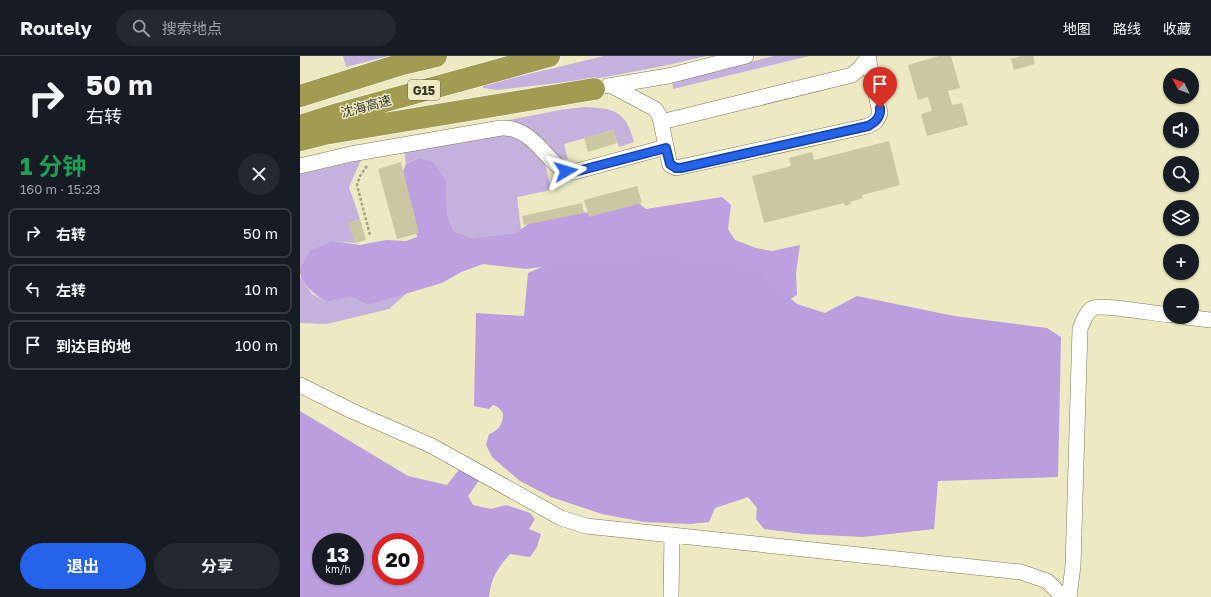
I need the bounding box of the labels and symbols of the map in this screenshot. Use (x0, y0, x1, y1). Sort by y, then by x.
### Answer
pin (863, 67, 897, 108)
north arrow (1163, 68, 1199, 104)
road number: G15 (408, 80, 440, 100)
street label: 沈海高速 (339, 92, 393, 120)
position arrow (545, 150, 587, 192)
speed limit sign: 20 (372, 533, 424, 585)

